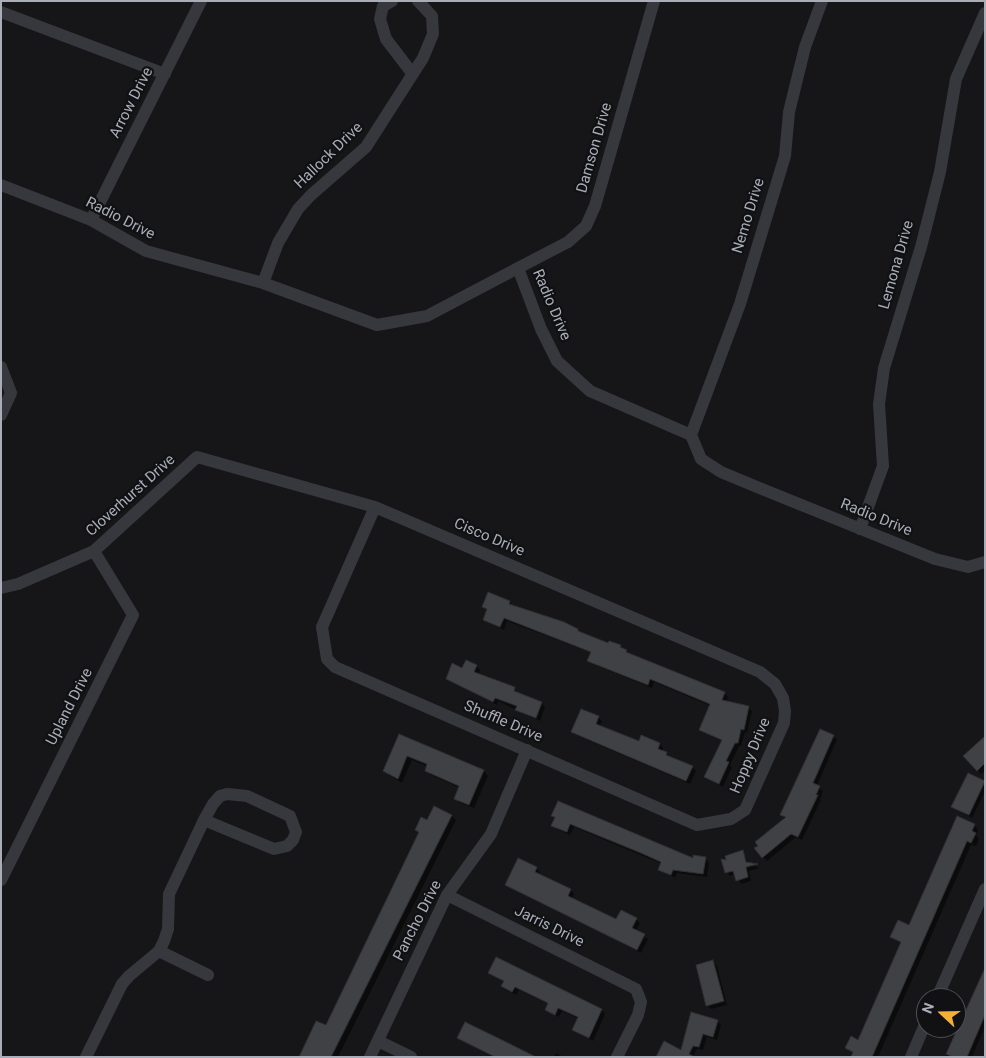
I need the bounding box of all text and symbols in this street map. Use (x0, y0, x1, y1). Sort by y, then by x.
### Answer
street label: Arrow Drive (106, 65, 158, 141)
street label: Damson Drive (574, 101, 616, 195)
street label: Hallock Drive (291, 119, 367, 193)
street label: Nemo Drive (729, 176, 769, 256)
street label: Radio Drive (82, 194, 158, 244)
street label: Lemona Drive (876, 218, 918, 312)
street label: Radio Drive (528, 267, 574, 343)
street label: Cloverhurst Drive (83, 451, 179, 541)
street label: Radio Drive (838, 496, 914, 540)
street label: Cisco Drive (451, 515, 527, 561)
street label: Upland Drive (43, 665, 97, 749)
street label: Shuffle Drive (461, 697, 545, 747)
street label: Hoppy Drive (727, 715, 775, 797)
street label: Pancho Drive (390, 878, 446, 964)
street label: Jarris Drive (511, 902, 587, 952)
north arrow (916, 988, 966, 1038)
text: N (919, 1001, 937, 1015)

